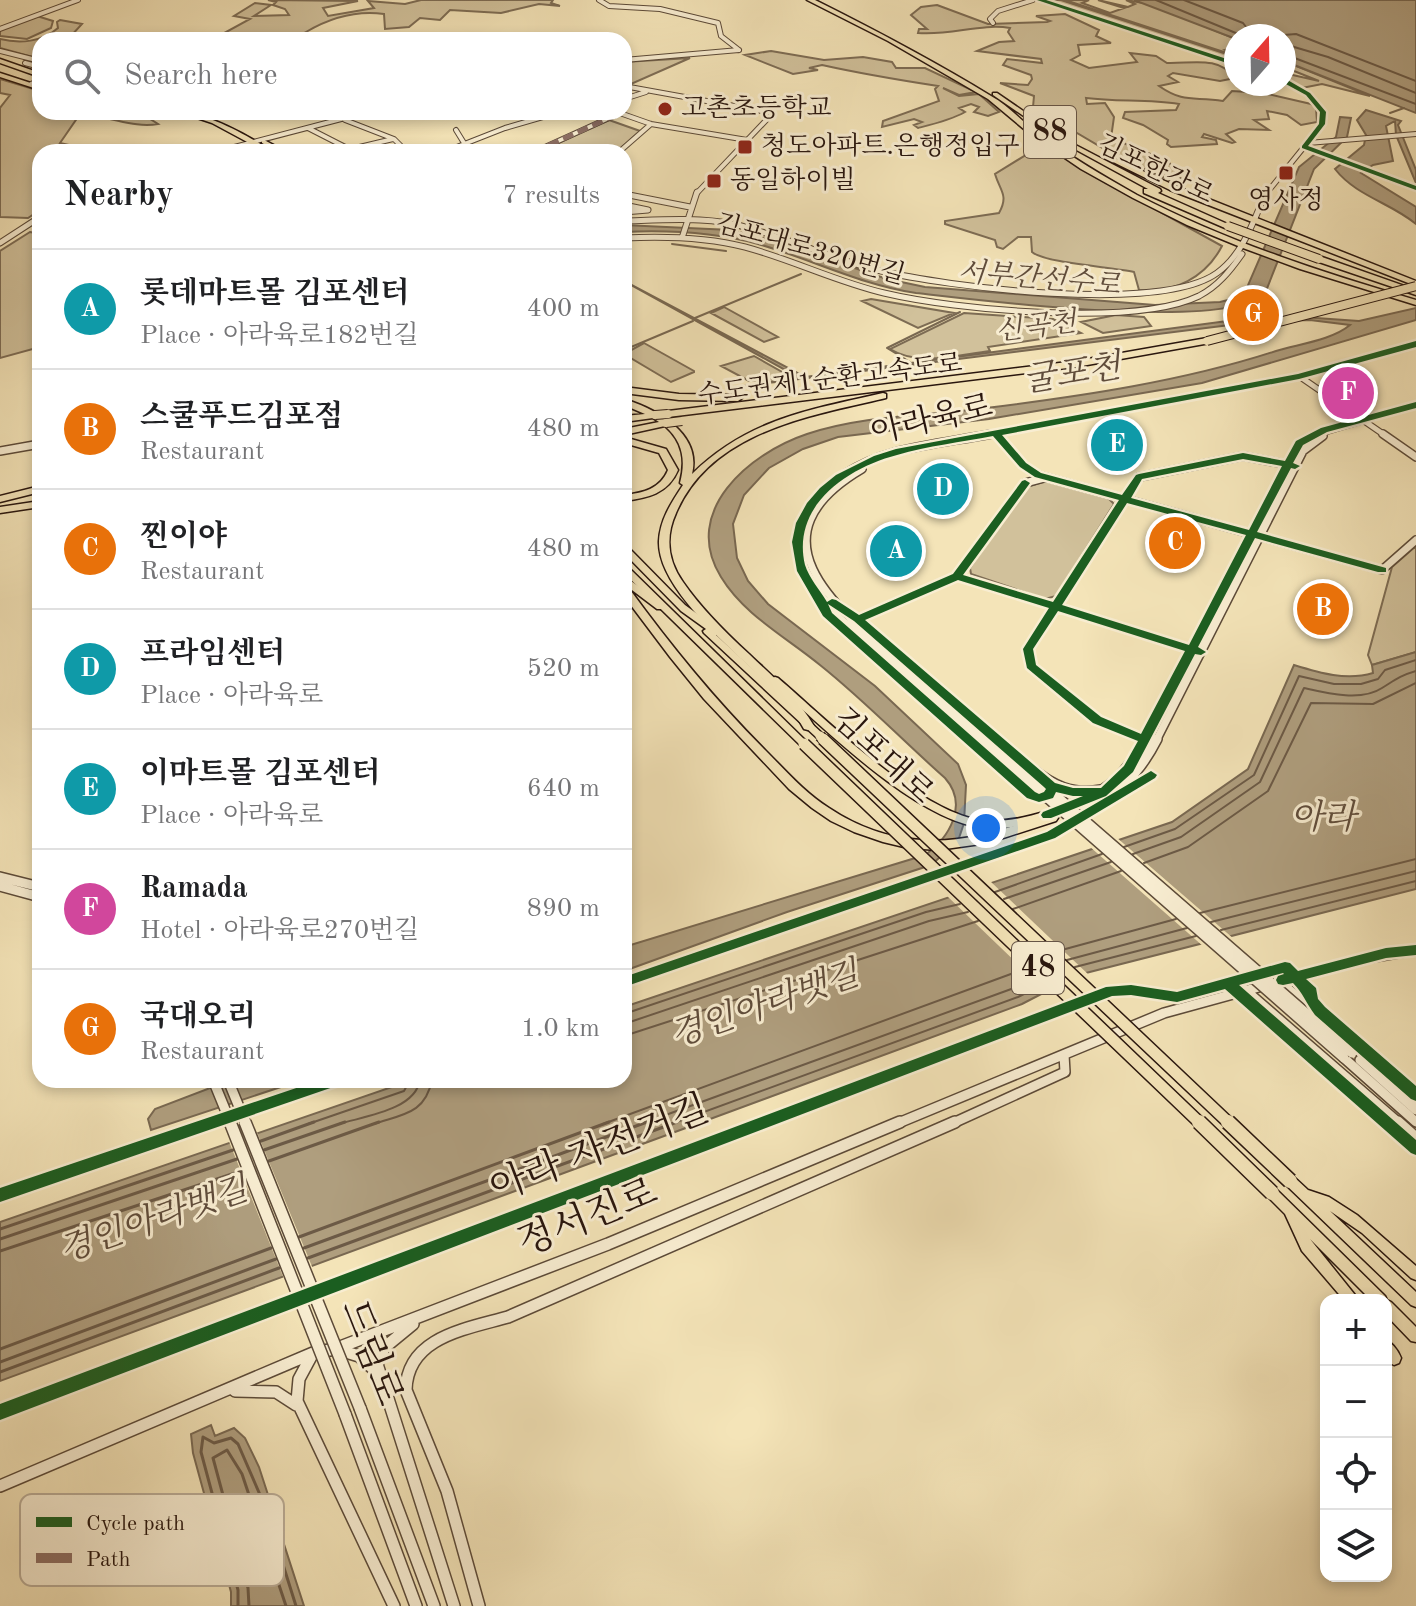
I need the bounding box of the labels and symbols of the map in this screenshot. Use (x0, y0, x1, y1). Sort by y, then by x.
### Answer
north arrow (1224, 24, 1296, 96)
place label: 고촌초등학교 (681, 94, 832, 122)
marker: 고촌초등학교 (656, 100, 674, 118)
road number: 88 (1024, 106, 1076, 158)
street label: 김포한강로 (1093, 129, 1218, 209)
place label: 청도아파트.은행정입구 (761, 132, 1019, 160)
marker: 청도아파트.은행정입구 (736, 138, 754, 156)
marker: 영사정 (1277, 164, 1295, 182)
place label: 동일하이빌 (730, 166, 856, 194)
marker: 동일하이빌 (705, 172, 723, 190)
place label: 영사정 (1248, 186, 1324, 214)
street label: 김포대로320번길 (712, 209, 908, 290)
water label: 서부간선수로 (957, 256, 1122, 301)
pin: G (1227, 285, 1279, 345)
water label: 신곡천 (994, 306, 1080, 347)
water label: 굴포천 (1020, 347, 1125, 399)
street label: 수도권제1순환고속도로 (696, 349, 964, 409)
pin: F (1322, 363, 1374, 423)
street label: 아라육로 (867, 388, 996, 450)
pin: E (1091, 415, 1143, 475)
pin: D (917, 459, 969, 519)
pin: C (1149, 513, 1201, 573)
pin: A (870, 521, 922, 581)
pin: B (1297, 579, 1349, 639)
street label: 김포대로 (826, 700, 941, 811)
water label: 아라 (1290, 799, 1360, 836)
your location (966, 808, 1006, 848)
road number: 48 (1012, 942, 1064, 994)
water label: 경인아라뱃길 (665, 954, 866, 1054)
street label: 아라 자전거길 (484, 1087, 715, 1209)
water label: 경인아라뱃길 (54, 1169, 255, 1269)
street label: 정서진로 (511, 1170, 663, 1264)
street label: 드림로 (333, 1293, 411, 1411)
legend (20, 1494, 284, 1586)
text: Cycle path (86, 1513, 185, 1535)
text: Path (86, 1549, 131, 1571)

